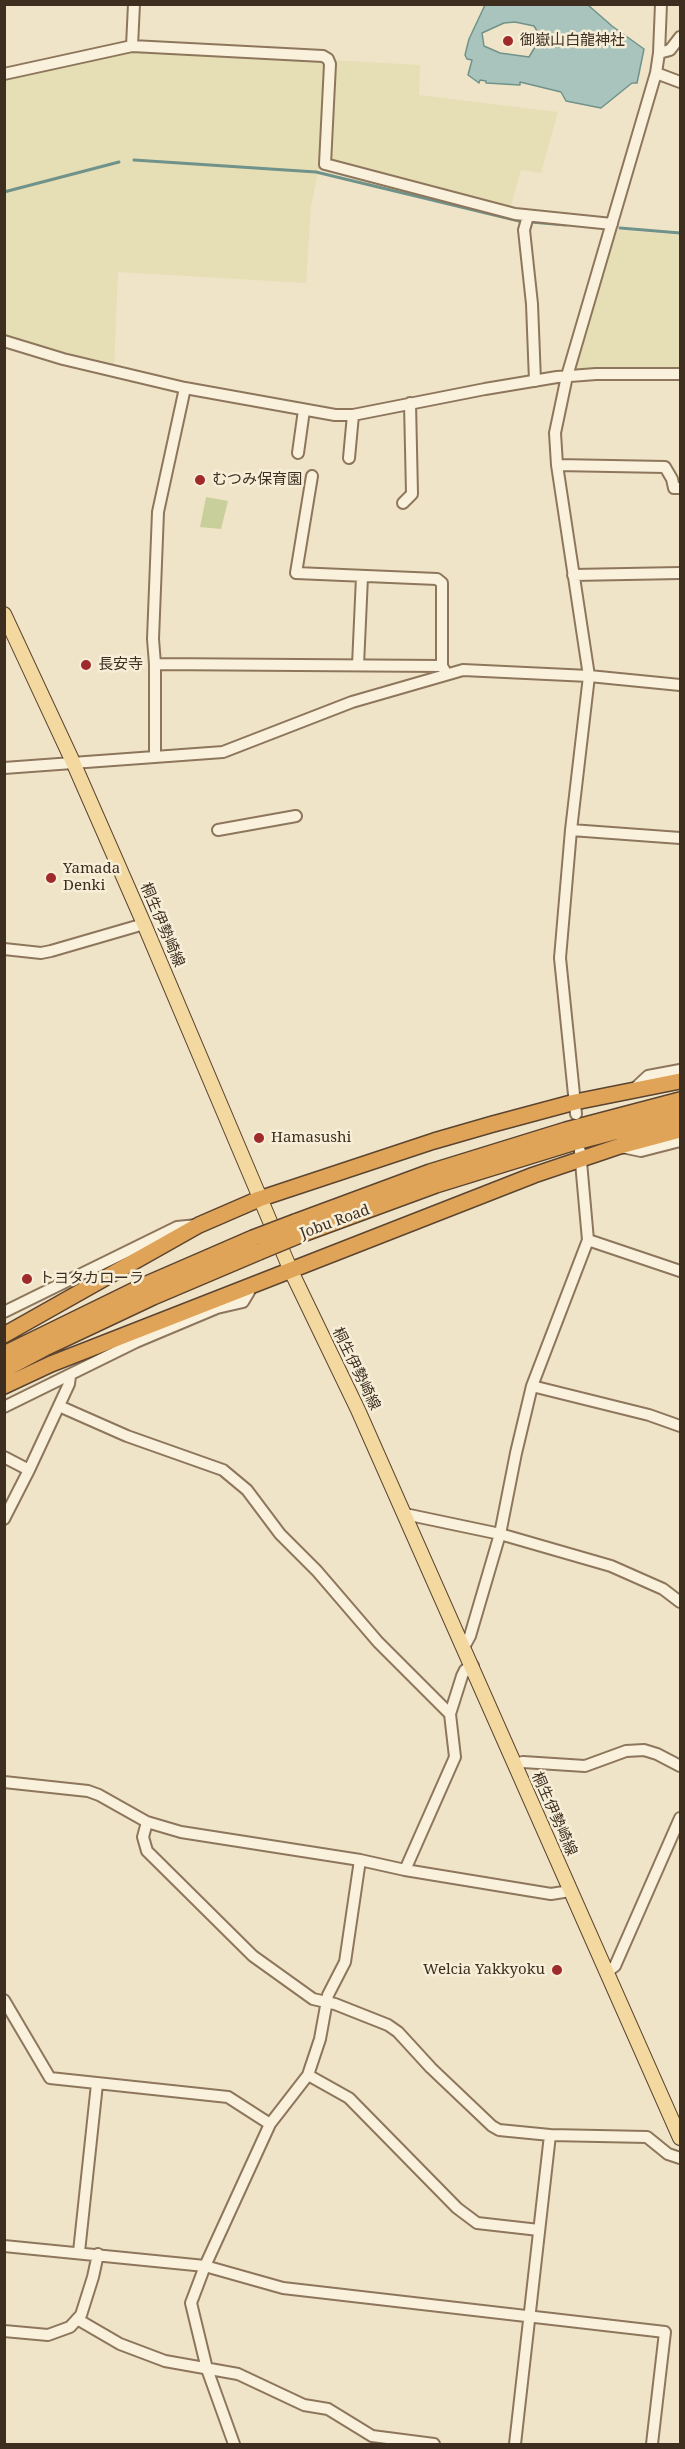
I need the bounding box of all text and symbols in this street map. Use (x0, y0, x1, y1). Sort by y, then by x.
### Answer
place label: 御嶽山白龍神社 (520, 32, 625, 50)
marker: 御嶽山白龍神社 (501, 34, 515, 48)
place label: むつみ保育園 (212, 471, 302, 489)
marker: むつみ保育園 (193, 473, 207, 487)
place label: 長安寺 (98, 656, 143, 674)
marker: 長安寺 (79, 658, 93, 672)
place label: Yamada Denki (63, 860, 120, 895)
marker: Yamada Denki (44, 871, 58, 885)
street label: 桐生伊勢崎線 (136, 880, 188, 970)
place label: Hamasushi (271, 1129, 351, 1147)
marker: Hamasushi (252, 1131, 266, 1145)
street label: Jobu Road (298, 1201, 372, 1243)
place label: トヨタカローラ (39, 1270, 144, 1288)
marker: トヨタカローラ (20, 1272, 34, 1286)
street label: 桐生伊勢崎線 (328, 1325, 384, 1413)
street label: 桐生伊勢崎線 (527, 1769, 581, 1859)
place label: Welcia Yakkyoku (423, 1961, 545, 1979)
marker: Welcia Yakkyoku (550, 1963, 564, 1977)

